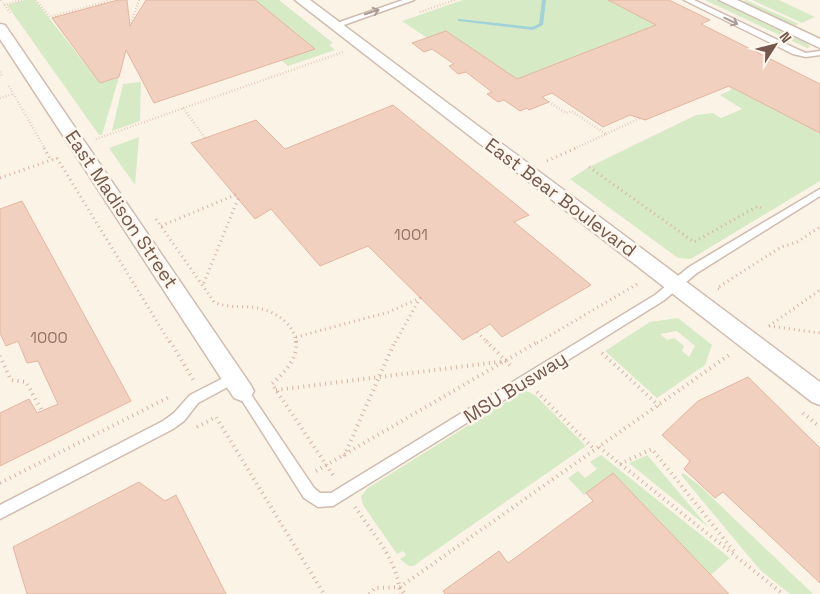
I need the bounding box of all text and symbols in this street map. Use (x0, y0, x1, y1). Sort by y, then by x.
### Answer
one-way arrow (364, 7, 380, 17)
one-way arrow (724, 16, 739, 26)
north arrow (750, 20, 800, 70)
text: N (775, 28, 796, 46)
street label: East Madison Street (59, 125, 184, 293)
street label: East Bear Boulevard (480, 132, 641, 262)
house number: 1001 (394, 224, 428, 245)
house number: 1000 (30, 327, 68, 348)
street label: MSU Busway (459, 346, 572, 429)

